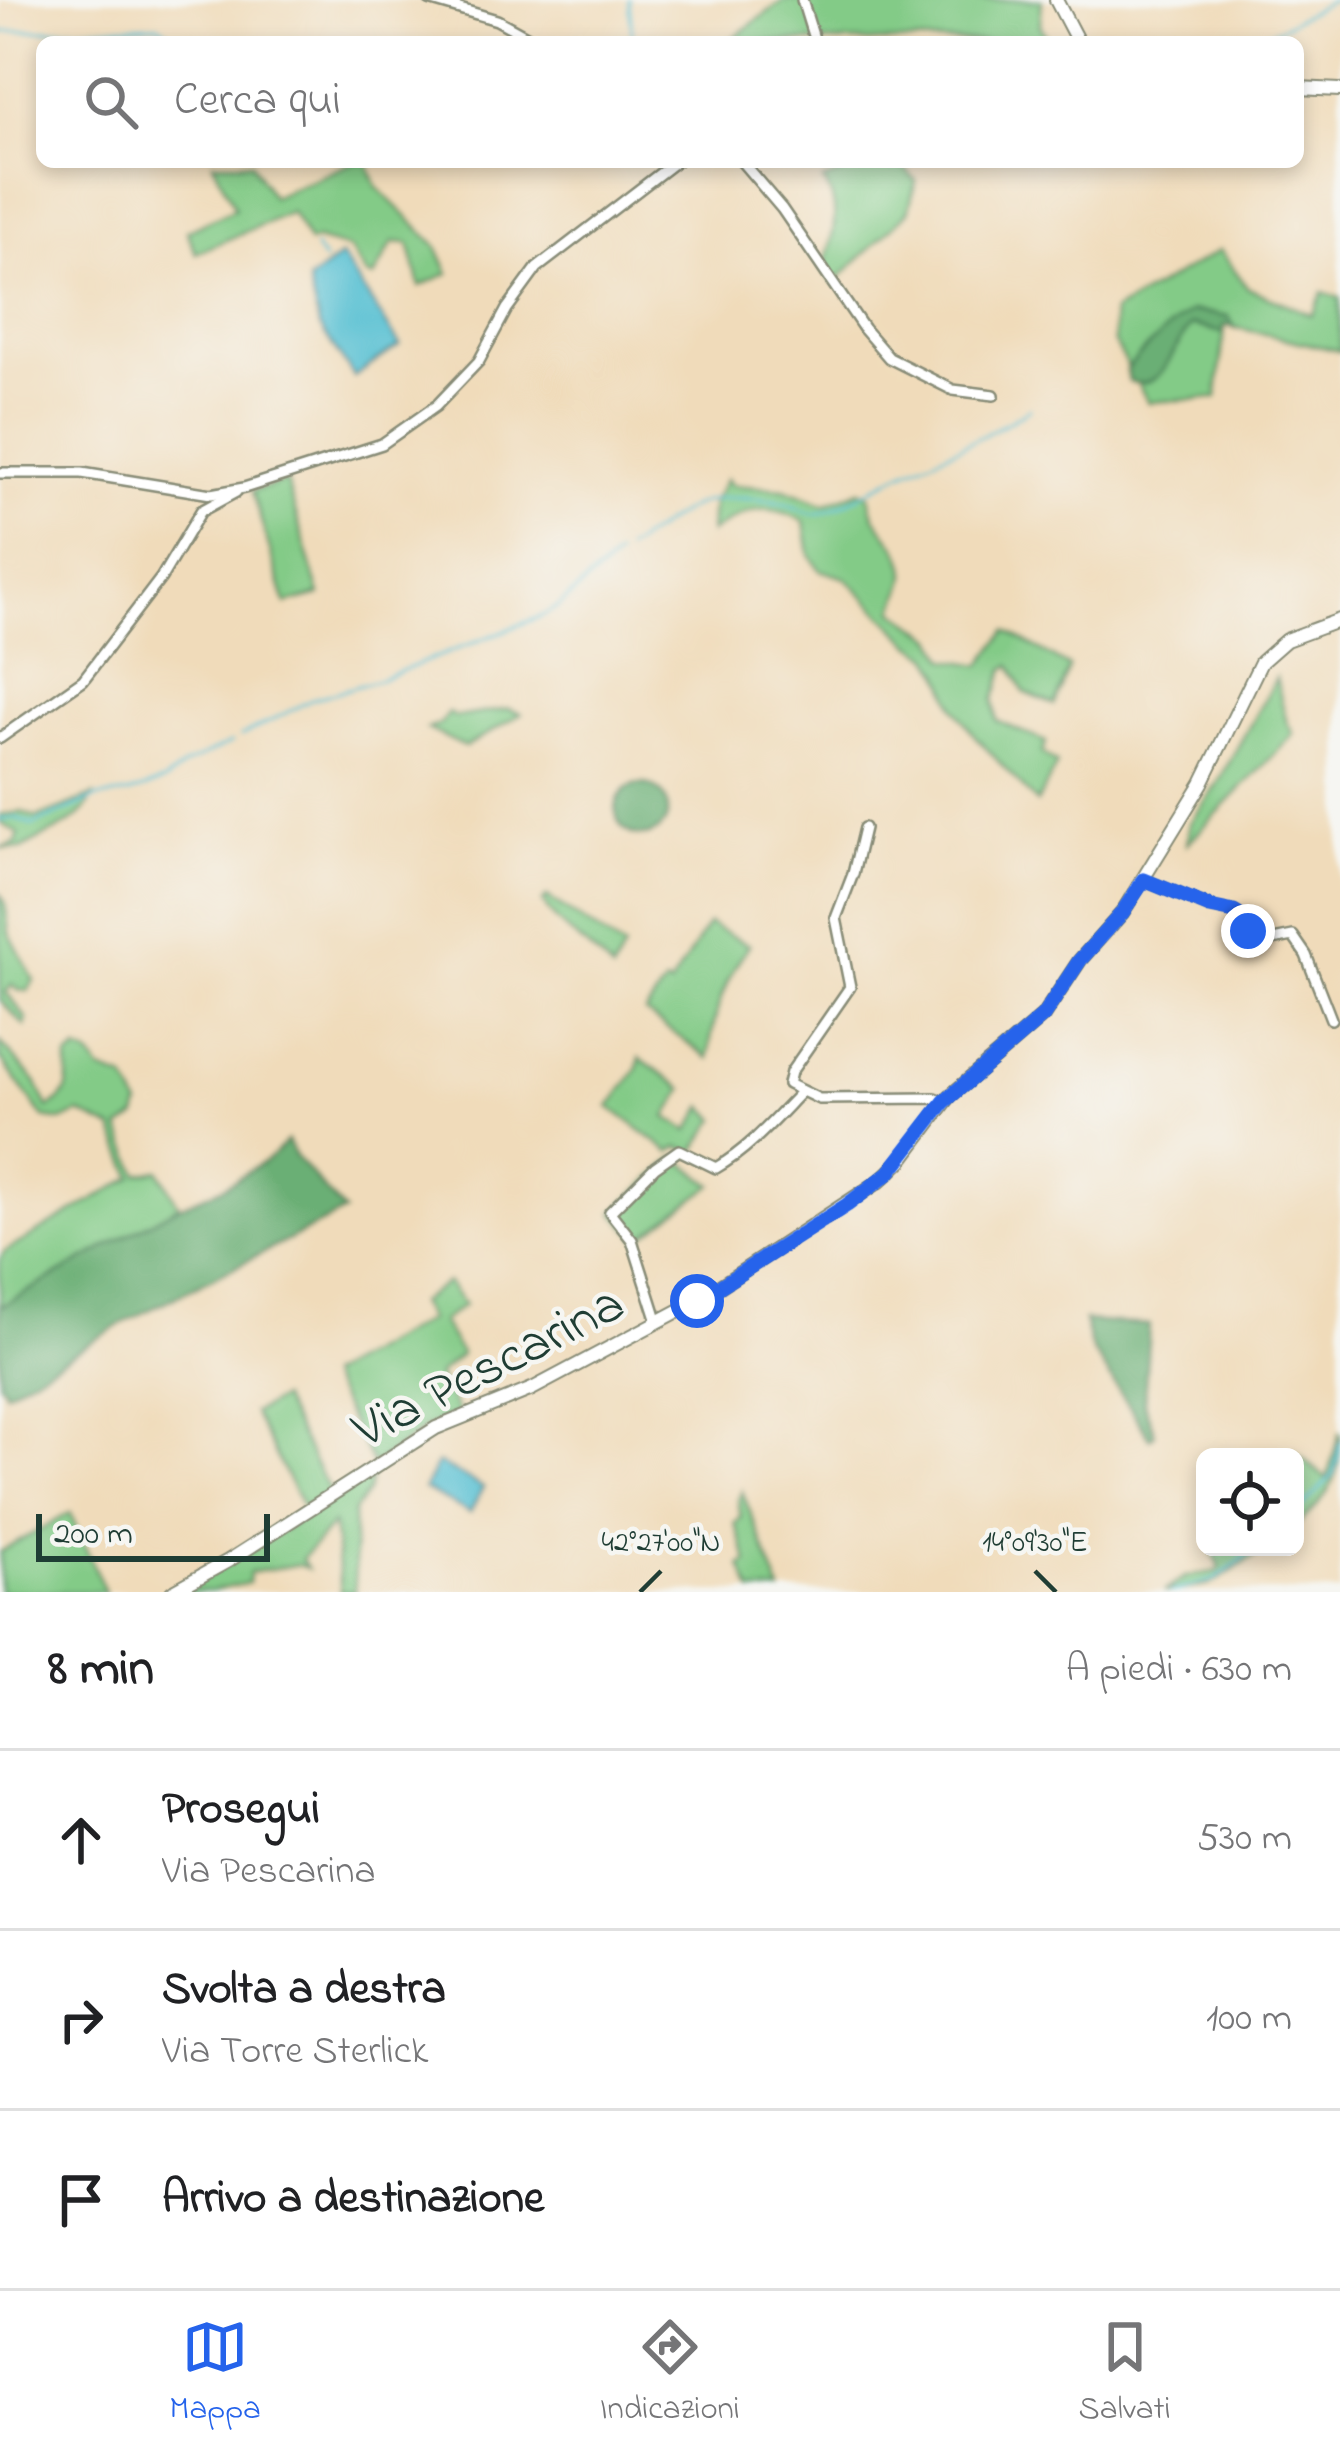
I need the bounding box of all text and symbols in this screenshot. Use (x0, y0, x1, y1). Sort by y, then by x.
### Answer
search box (36, 36, 1304, 168)
icon: search (78, 69, 144, 135)
text: Cerca qui (174, 69, 341, 135)
route end (1221, 904, 1275, 958)
street label: Via Pescarina (339, 1268, 639, 1472)
route start (670, 1274, 724, 1328)
map controls (1196, 1448, 1304, 1556)
button: locate (1196, 1448, 1304, 1556)
scale bar (36, 1508, 270, 1561)
text: 200 m (54, 1511, 133, 1559)
text: 42°27'00"N (602, 1522, 720, 1566)
text: 14°09'30"E (982, 1522, 1088, 1566)
text: 8 min (48, 1633, 154, 1708)
text: A piedi · 630 m (1066, 1642, 1292, 1699)
text: Prosegui (162, 1778, 320, 1844)
icon: ahead (48, 1807, 114, 1873)
text: 530 m (1197, 1811, 1292, 1868)
text: Via Pescarina (162, 1844, 375, 1901)
text: Svolta a destra (162, 1958, 446, 2024)
icon: right (48, 1987, 114, 2053)
text: 100 m (1206, 1991, 1292, 2048)
text: Via Torre Sterlick (162, 2024, 428, 2081)
icon: arrive (48, 2167, 114, 2233)
text: Arrivo a destinazione (162, 2167, 544, 2233)
tab: Mappa (169, 2314, 261, 2434)
tab: Indicazioni (600, 2314, 740, 2434)
tab: Salvati (1079, 2314, 1171, 2434)

